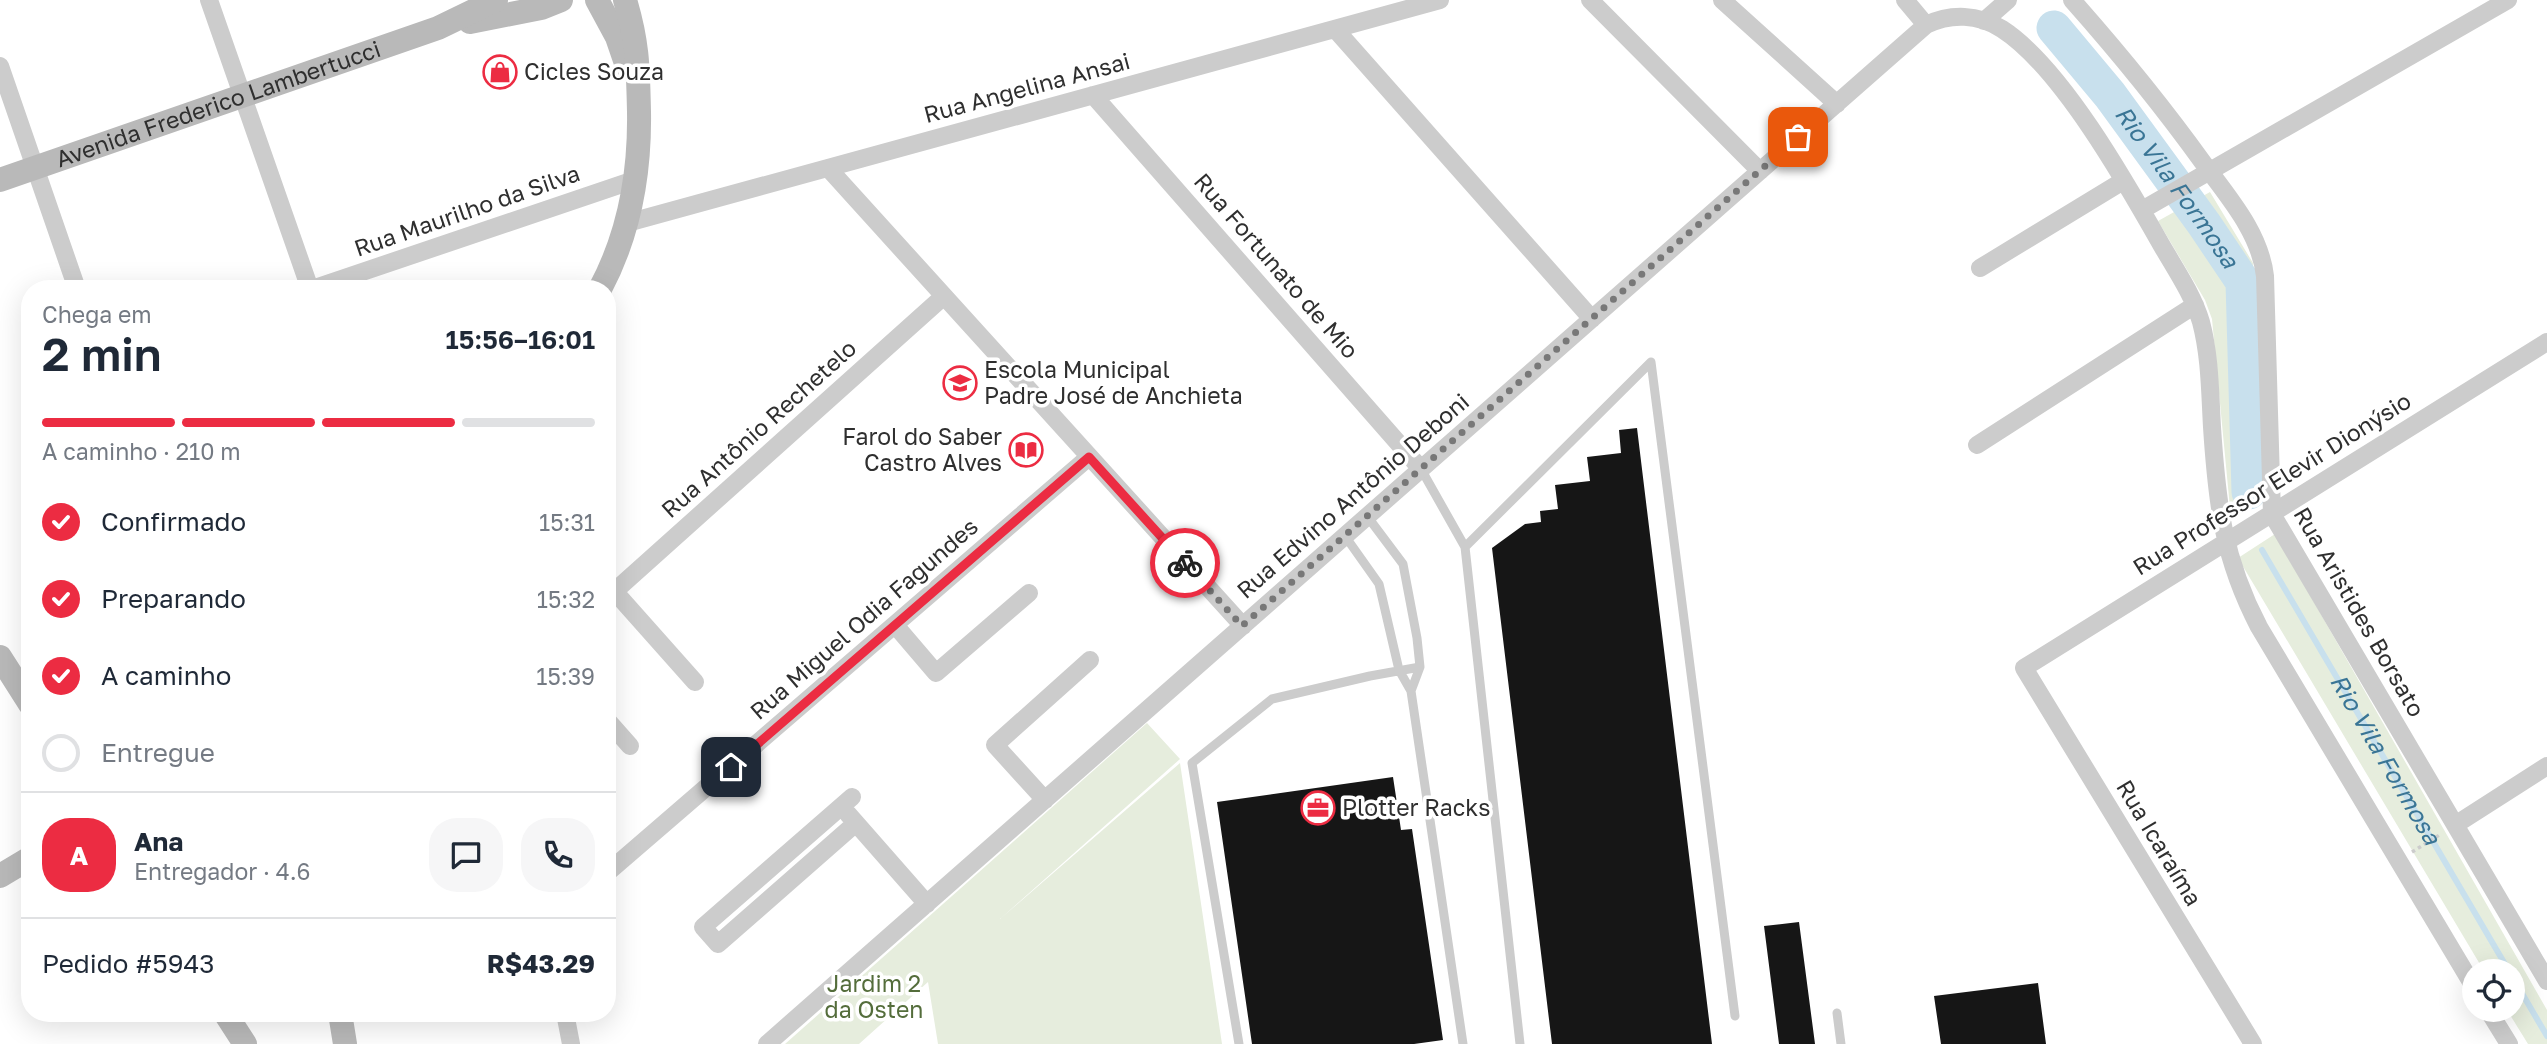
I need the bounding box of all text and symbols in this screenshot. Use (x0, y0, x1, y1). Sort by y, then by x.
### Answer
street label: Avenida Frederico Lambertucci (52, 34, 384, 173)
street label: Rua Angelina Ansai (921, 46, 1133, 128)
shop icon: Cicles Souza (481, 53, 519, 91)
place label: Cicles Souza (524, 57, 664, 85)
water label: Rio Vila Formosa (2110, 100, 2246, 274)
pin (1768, 107, 1828, 167)
icon: bag (1779, 118, 1817, 156)
street label: Rua Maurilho da Silva (350, 158, 583, 262)
street label: Rua Fortunato de Mio (1189, 167, 1365, 364)
text: Chega em (42, 300, 152, 328)
text: 15:56–16:01 (446, 324, 595, 355)
text: 2 min (42, 326, 162, 381)
street label: Rua Antônio Rechetelo (655, 333, 861, 523)
place label: Escola Municipal Padre José de Anchieta (984, 355, 1243, 409)
school or university icon: Escola Municipal Padre José de Anchieta (941, 364, 979, 402)
street label: Rua Professor Elevir Dionýsio (2127, 386, 2416, 580)
street label: Rua Edvino Antônio Deboni (1231, 387, 1474, 604)
place label: Farol do Saber Castro Alves (842, 422, 1002, 476)
library icon: Farol do Saber Castro Alves (1007, 431, 1045, 469)
text: A caminho · 210 m (42, 437, 241, 465)
street label: Rua Aristides Borsato (2288, 502, 2431, 721)
icon: check (42, 503, 80, 541)
text: Confirmado (101, 506, 246, 537)
text: 15:31 (539, 508, 595, 536)
street label: Rua Miguel Odia Fagundes (744, 512, 983, 725)
courier (1150, 528, 1220, 598)
icon: bike (1166, 544, 1204, 582)
icon: check (42, 580, 80, 618)
text: Preparando (101, 583, 246, 614)
text: 15:32 (537, 585, 595, 613)
icon: check (42, 657, 80, 695)
text: A caminho (101, 660, 231, 691)
text: 15:39 (536, 662, 595, 690)
water label: Rio Vila Formosa (2325, 668, 2448, 851)
text: Entregue (101, 737, 215, 768)
pin (701, 737, 761, 797)
icon: home (712, 748, 750, 786)
street label: Rua Icaraíma (2111, 774, 2208, 910)
office icon: Plotter Racks (1299, 789, 1337, 827)
place label: Plotter Racks (1342, 793, 1490, 821)
button: chat (429, 818, 503, 892)
button: phone (521, 818, 595, 892)
text: Ana (134, 826, 183, 857)
text: A (70, 840, 88, 871)
text: Entregador · 4.6 (134, 857, 311, 885)
text: Pedido #5943 (42, 948, 214, 979)
text: R$43.29 (487, 948, 595, 979)
map controls (2462, 959, 2525, 1022)
button: locate (2462, 959, 2525, 1022)
park label: Jardim 2 da Osten (825, 969, 923, 1023)

